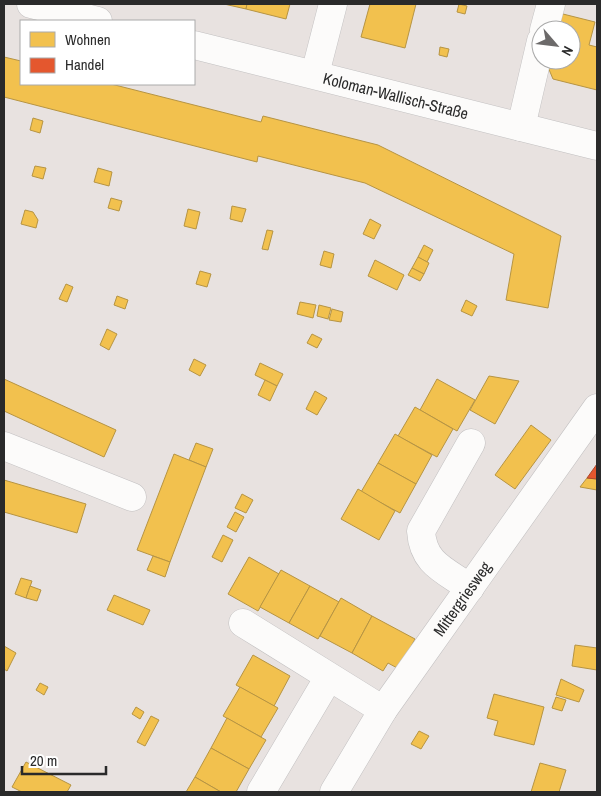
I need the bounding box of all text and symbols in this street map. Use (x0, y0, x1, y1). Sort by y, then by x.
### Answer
legend (20, 20, 195, 85)
north arrow (531, 20, 581, 70)
text: Wohnen (65, 29, 111, 50)
text: N (558, 43, 577, 59)
text: Handel (65, 54, 104, 75)
street label: Koloman-Wallisch-Straße (321, 67, 471, 124)
street label: Mittergriesweg (428, 556, 496, 640)
scale bar (22, 744, 106, 776)
text: 20 m (30, 750, 57, 771)

